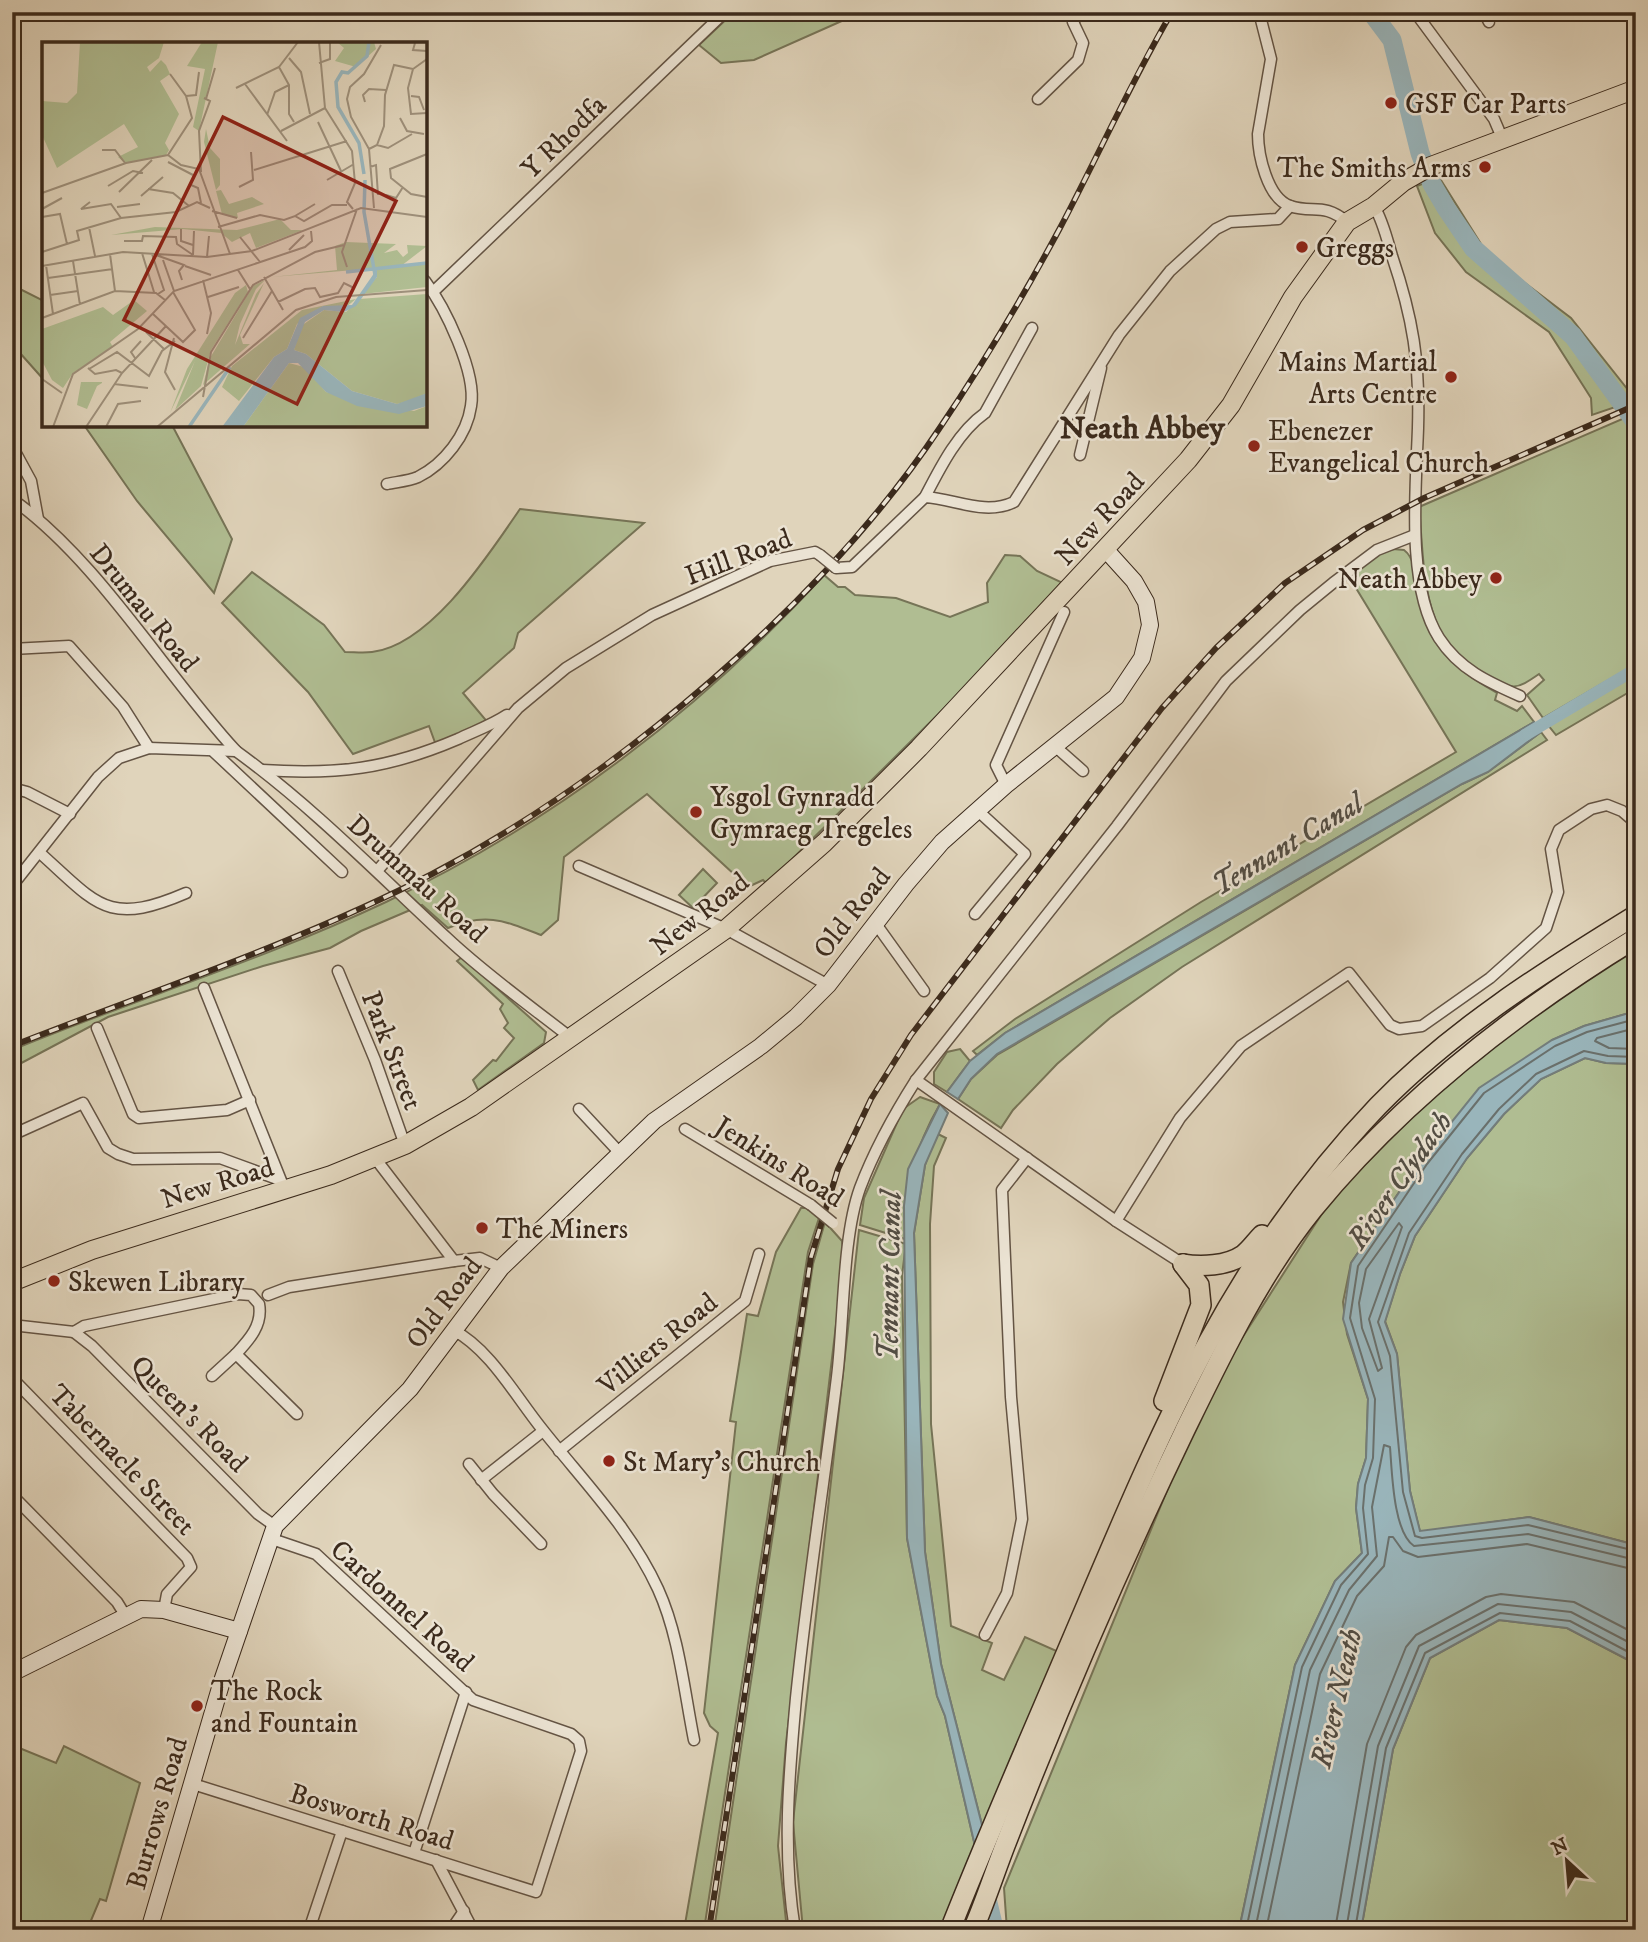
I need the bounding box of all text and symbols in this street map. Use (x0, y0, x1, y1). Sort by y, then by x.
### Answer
inset map (42, 42, 427, 427)
place label: GSF Car Parts (1405, 87, 1566, 122)
street label: Y Rhodfa (514, 88, 614, 186)
marker: GSF Car Parts (1383, 95, 1399, 111)
place label: The Smiths Arms (1277, 151, 1471, 186)
marker: The Smiths Arms (1477, 159, 1493, 175)
place label: Greggs (1316, 231, 1394, 266)
marker: Greggs (1294, 239, 1310, 255)
place label: Mains Martial Arts Centre (1278, 345, 1438, 412)
marker: Mains Martial Arts Centre (1443, 369, 1459, 385)
district label: Neath Abbey (1059, 409, 1225, 449)
place label: Ebenezer Evangelical Church (1268, 414, 1489, 481)
marker: Ebenezer Evangelical Church (1246, 438, 1262, 454)
street label: New Road (1048, 465, 1152, 573)
street label: Hill Road (680, 521, 797, 594)
street label: Drumau Road (81, 537, 206, 679)
place label: Neath Abbey (1337, 562, 1483, 597)
marker: Neath Abbey (1488, 570, 1504, 586)
place label: Ysgol Gynradd Gymraeg Tregeles (710, 780, 912, 847)
water label: Tennant Canal (1205, 784, 1373, 905)
marker: Ysgol Gynradd Gymraeg Tregeles (688, 804, 704, 820)
street label: Drummau Road (340, 807, 494, 951)
street label: Old Road (806, 860, 899, 965)
street label: New Road (643, 865, 756, 964)
street label: Park Street (353, 986, 430, 1115)
water label: River Clydach (1339, 1105, 1461, 1258)
street label: Jenkins Road (706, 1107, 850, 1216)
street label: New Road (157, 1150, 278, 1217)
water label: Tennant Canal (871, 1187, 911, 1361)
place label: The Miners (496, 1212, 628, 1247)
marker: The Miners (474, 1220, 490, 1236)
street label: Old Road (398, 1250, 490, 1356)
place label: Skewen Library (68, 1265, 245, 1300)
marker: Skewen Library (46, 1273, 62, 1289)
street label: Villiers Road (590, 1285, 725, 1404)
street label: Queen's Road (123, 1348, 255, 1480)
street label: Tabernacle Street (41, 1377, 203, 1543)
place label: St Mary's Church (623, 1445, 820, 1480)
marker: St Mary's Church (601, 1453, 617, 1469)
street label: Cardonnel Road (323, 1532, 481, 1680)
water label: River Neath (1303, 1625, 1371, 1772)
place label: The Rock and Fountain (211, 1674, 358, 1741)
marker: The Rock and Fountain (189, 1698, 205, 1714)
street label: Burrows Road (119, 1733, 196, 1894)
street label: Bosworth Road (285, 1776, 458, 1859)
north arrow (1532, 1826, 1602, 1896)
text: N (1548, 1833, 1573, 1861)

